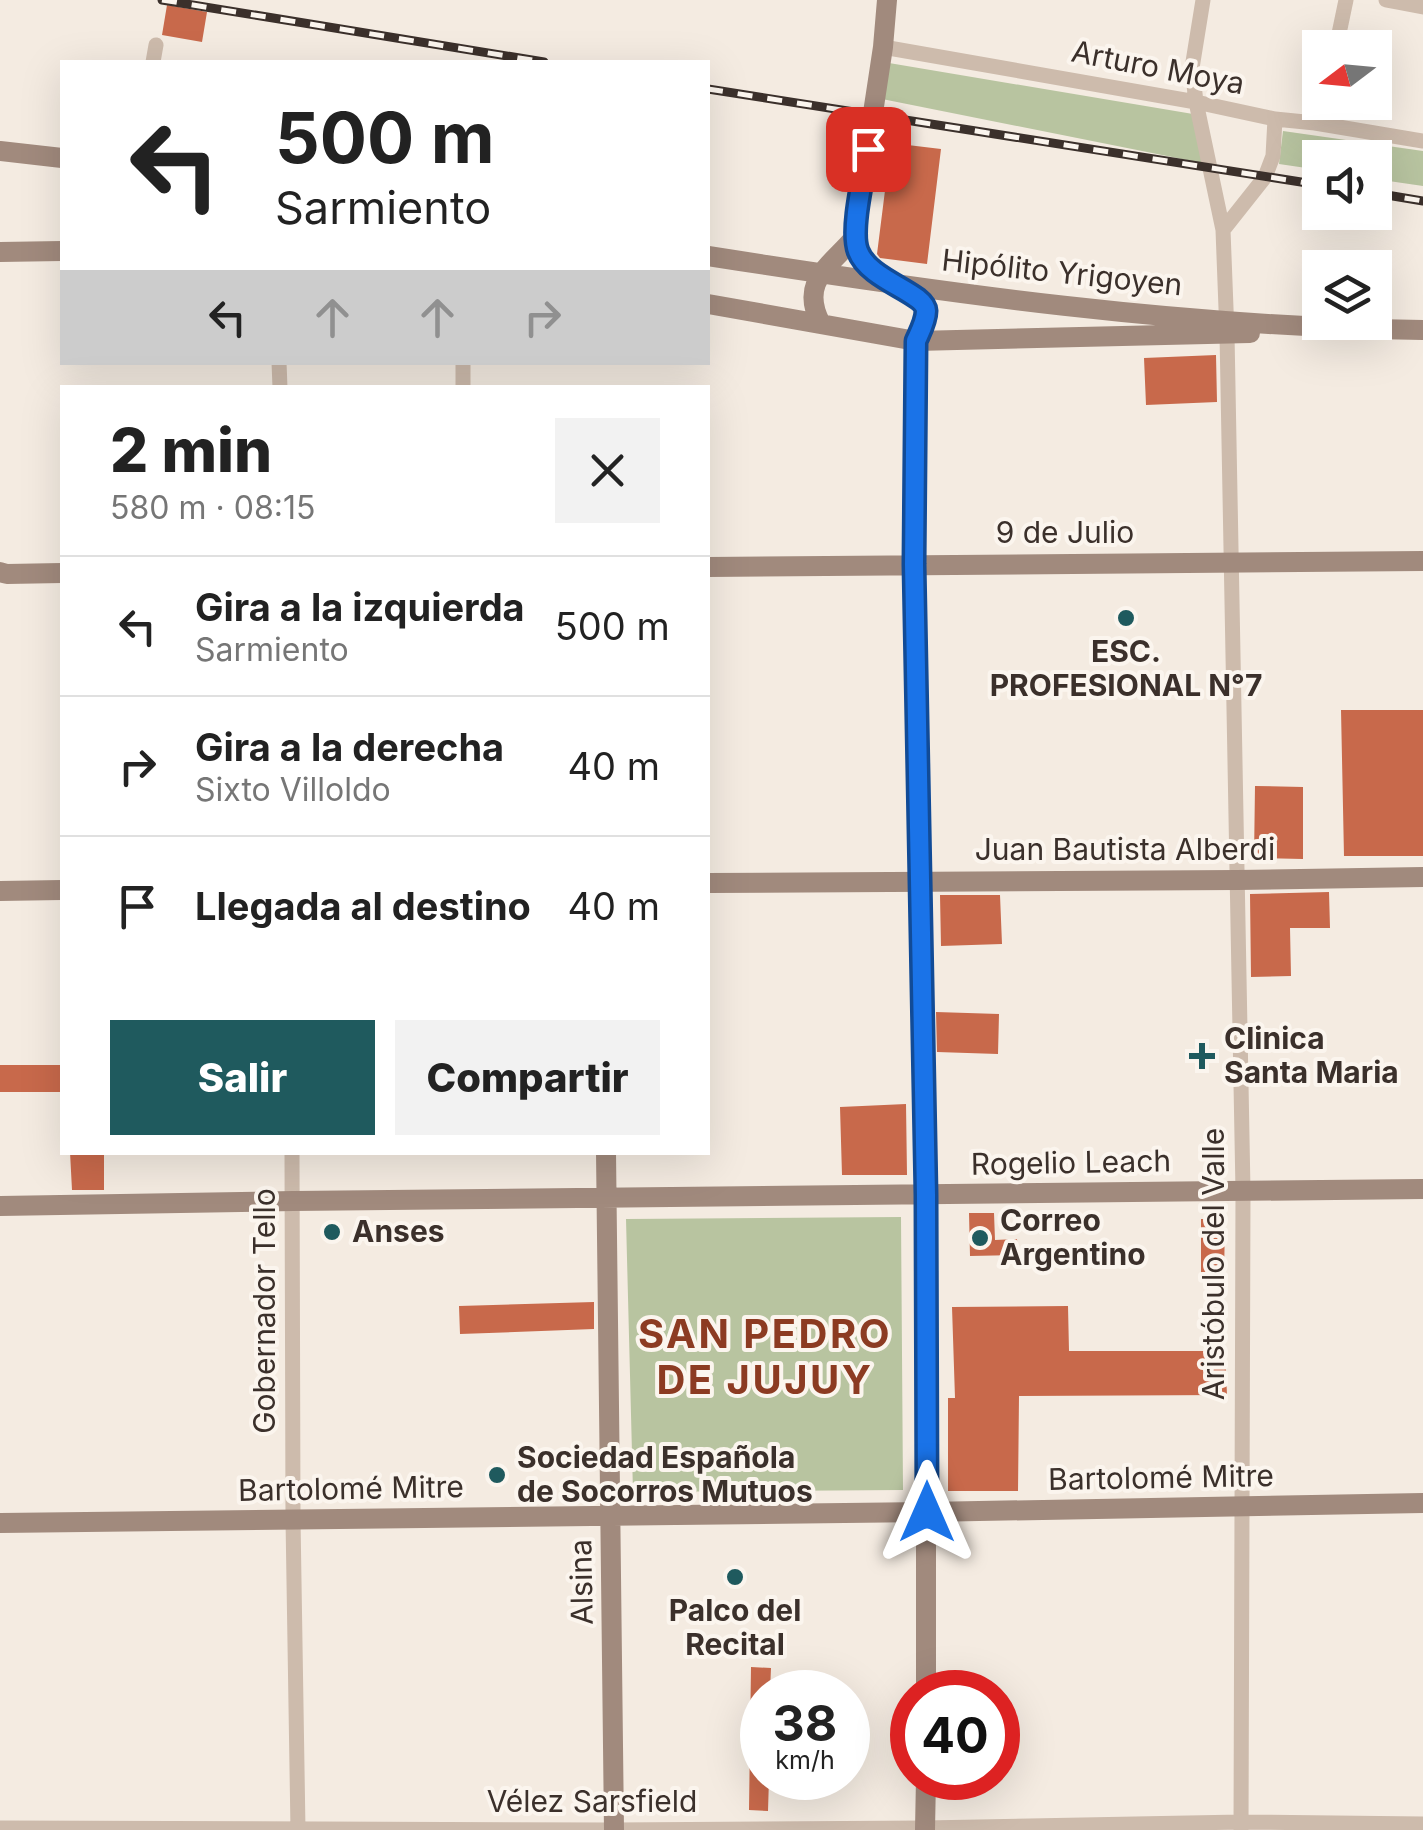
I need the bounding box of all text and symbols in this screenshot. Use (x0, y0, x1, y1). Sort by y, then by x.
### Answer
north arrow (1302, 30, 1392, 120)
map controls (1302, 30, 1392, 340)
street label: Arturo Moya (1069, 33, 1248, 101)
text: 500 m (275, 95, 495, 180)
icon: left (110, 100, 240, 230)
pin (826, 107, 911, 192)
icon: arrive (841, 122, 896, 177)
button: sound (1302, 140, 1392, 230)
text: Sarmiento (275, 180, 491, 235)
street label: Hipólito Yrigoyen (940, 241, 1184, 303)
button: layers (1302, 250, 1392, 340)
icon: left (200, 290, 255, 345)
icon: ahead (305, 290, 360, 345)
icon: ahead (410, 290, 465, 345)
icon: right (515, 290, 570, 345)
text: 2 min (110, 414, 272, 486)
button: close (555, 418, 660, 523)
text: 580 m · 08:15 (110, 488, 315, 527)
street label: 9 de Julio (996, 514, 1134, 550)
text: Gira a la izquierda (195, 584, 525, 630)
icon: left (110, 599, 165, 654)
text: 500 m (555, 603, 670, 649)
marker: ESC. PROFESIONAL N°7 (1115, 607, 1137, 629)
text: Sarmiento (195, 630, 349, 669)
place label: ESC. PROFESIONAL N°7 (990, 633, 1262, 703)
text: Gira a la derecha (195, 724, 504, 770)
icon: right (110, 739, 165, 794)
text: 40 m (568, 743, 660, 789)
text: Sixto Villoldo (195, 770, 391, 809)
street label: Juan Bautista Alberdi (975, 831, 1275, 867)
icon: arrive (110, 879, 165, 934)
text: Llegada al destino (195, 883, 531, 929)
text: 40 m (568, 883, 660, 929)
button: Salir (110, 1020, 375, 1135)
button: Compartir (395, 1020, 660, 1135)
place label: Clinica Santa Maria (1224, 1020, 1399, 1090)
marker: Clinica Santa Maria (1189, 1043, 1215, 1069)
street label: Aristóbulo del Valle (1195, 1128, 1231, 1400)
street label: Rogelio Leach (971, 1142, 1171, 1182)
street label: Gobernador Tello (246, 1188, 282, 1434)
place label: Correo Argentino (1000, 1202, 1146, 1272)
place label: Anses (352, 1213, 445, 1249)
marker: Anses (321, 1221, 343, 1243)
marker: Correo Argentino (969, 1227, 991, 1249)
district label: SAN PEDRO DE JUJUY (638, 1309, 892, 1404)
place label: Sociedad Española de Socorros Mutuos (517, 1439, 813, 1509)
street label: Bartolomé Mitre (1048, 1457, 1274, 1497)
position arrow (875, 1460, 979, 1564)
marker: Sociedad Española de Socorros Mutuos (486, 1464, 508, 1486)
street label: Bartolomé Mitre (238, 1468, 464, 1508)
street label: Alsina (562, 1539, 600, 1625)
marker: Palco del Recital (724, 1566, 746, 1588)
place label: Palco del Recital (669, 1592, 801, 1662)
speed limit sign: 40 (890, 1670, 1020, 1800)
text: 38 (773, 1693, 837, 1753)
text: km/h (775, 1745, 835, 1775)
street label: Vélez Sarsfield (487, 1783, 697, 1819)

